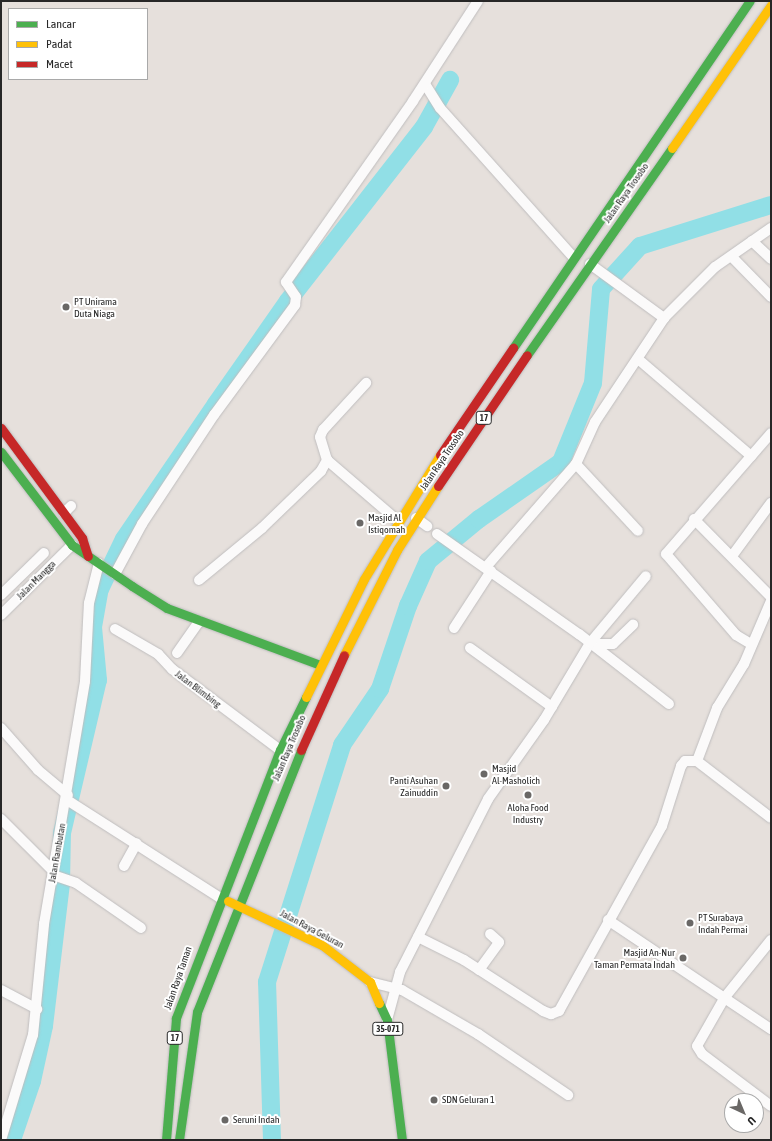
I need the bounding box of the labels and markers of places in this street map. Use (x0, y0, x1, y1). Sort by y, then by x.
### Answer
place label: PT Unirama Duta Niaga (74, 295, 117, 318)
marker: PT Unirama Duta Niaga (61, 302, 71, 312)
place label: Masjid Al Istiqomah (368, 511, 405, 534)
marker: Masjid Al Istiqomah (355, 518, 365, 528)
place label: Masjid Al-Masholich (492, 762, 540, 786)
marker: Masjid Al-Masholich (479, 769, 489, 779)
place label: Panti Asuhan Zainuddin (390, 774, 438, 798)
marker: Panti Asuhan Zainuddin (441, 781, 451, 791)
marker: Aloha Food Industry (523, 790, 533, 800)
place label: Aloha Food Industry (508, 801, 548, 824)
place label: PT Surabaya Indah Permai (698, 911, 747, 934)
marker: PT Surabaya Indah Permai (685, 918, 695, 928)
place label: Masjid An-Nur Taman Permata Indah (594, 946, 675, 970)
marker: Masjid An-Nur Taman Permata Indah (678, 953, 688, 963)
place label: SDN Geluran 1 (442, 1094, 495, 1106)
marker: SDN Geluran 1 (429, 1095, 439, 1105)
place label: Seruni Indah (233, 1114, 280, 1126)
marker: Seruni Indah (220, 1115, 230, 1125)

